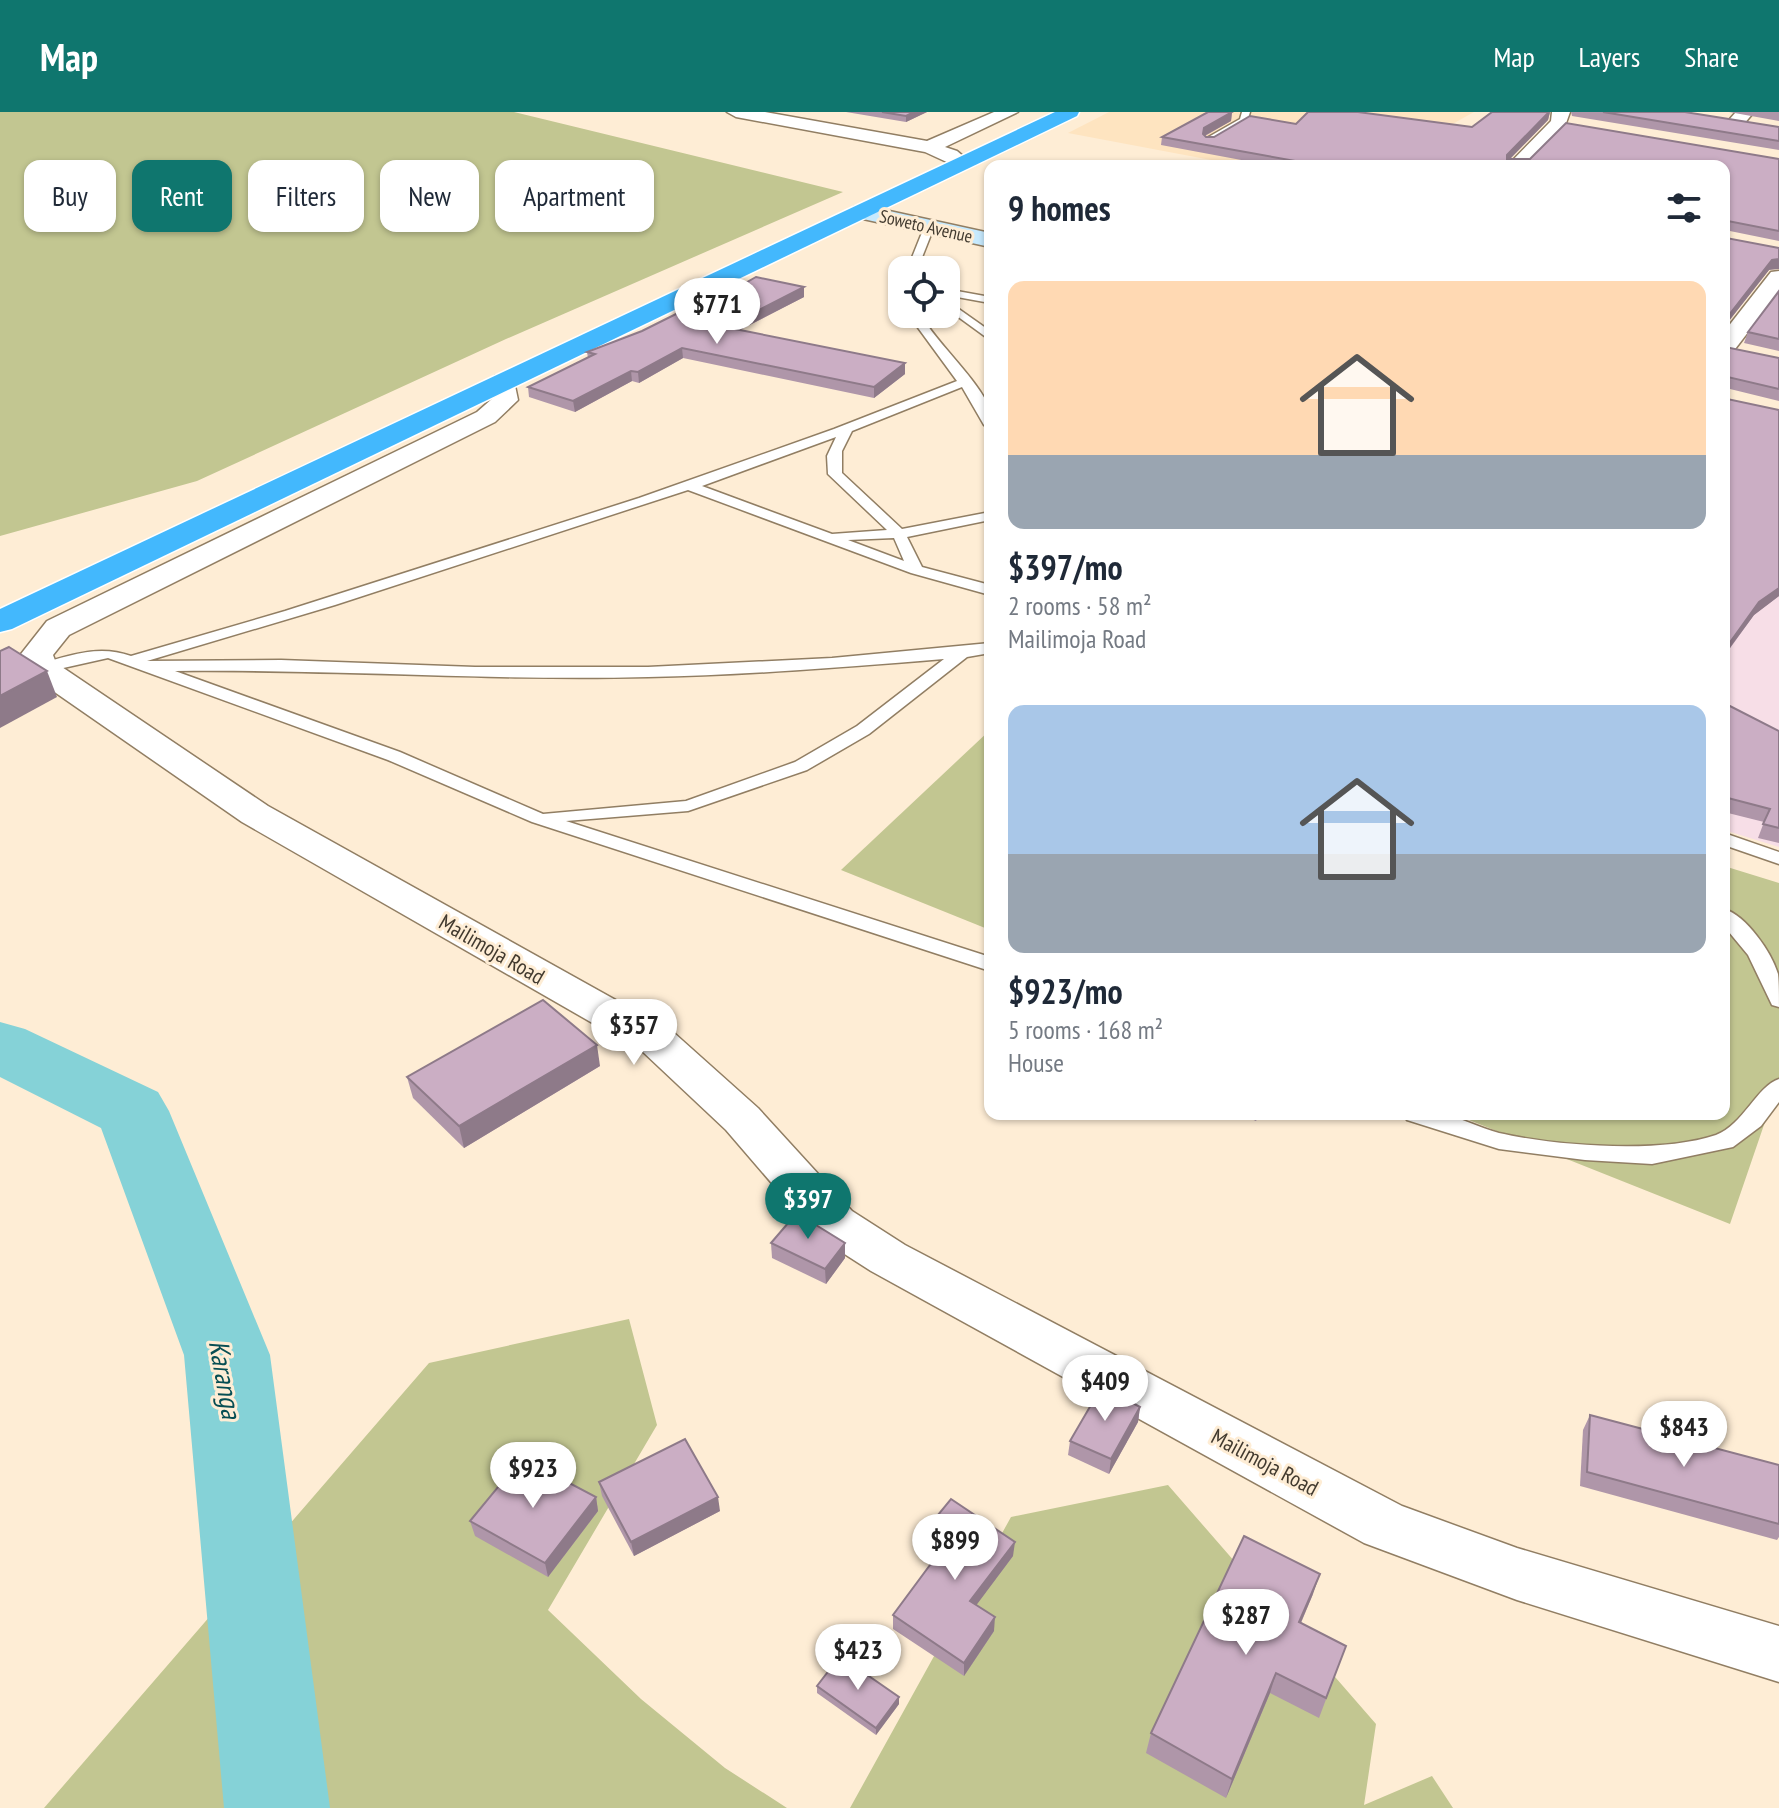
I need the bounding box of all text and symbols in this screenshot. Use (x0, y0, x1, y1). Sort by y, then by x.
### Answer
text: Map (40, 32, 98, 81)
text: Map (1493, 38, 1535, 75)
text: Layers (1579, 38, 1640, 75)
text: Share (1684, 38, 1739, 75)
chip: Buy (24, 160, 116, 232)
chip: Rent (132, 160, 232, 232)
chip: Filters (248, 160, 364, 232)
chip: New (380, 160, 479, 232)
chip: Apartment (495, 160, 654, 232)
text: 9 homes (1008, 186, 1111, 230)
icon: filters (1662, 186, 1706, 230)
street label: Soweto Avenue (877, 204, 975, 248)
map controls (888, 256, 960, 328)
button: locate (888, 256, 960, 328)
pin: $771 (670, 278, 764, 346)
text: $771 (692, 287, 742, 320)
icon: home (1285, 333, 1429, 477)
text: $397/mo (1008, 545, 1123, 589)
text: 2 rooms · 58 m² (1008, 589, 1152, 622)
text: Mailimoja Road (1008, 622, 1146, 655)
icon: home (1285, 757, 1429, 901)
street label: Mailimoja Road (434, 908, 550, 990)
text: $923/mo (1008, 969, 1123, 1013)
pin: $357 (587, 999, 681, 1067)
text: $357 (609, 1008, 659, 1041)
text: 5 rooms · 168 m² (1008, 1013, 1163, 1046)
text: House (1008, 1046, 1064, 1079)
pin: $397 (761, 1173, 855, 1241)
text: $397 (783, 1182, 833, 1215)
water label: Karanga (201, 1337, 251, 1423)
pin: $409 (1058, 1355, 1152, 1423)
text: $409 (1080, 1364, 1130, 1397)
pin: $843 (1637, 1401, 1731, 1469)
text: $843 (1659, 1410, 1709, 1443)
street label: Mailimoja Road (1207, 1422, 1323, 1502)
pin: $923 (486, 1442, 580, 1510)
text: $923 (508, 1451, 558, 1484)
pin: $899 (908, 1514, 1002, 1582)
text: $899 (930, 1523, 980, 1556)
pin: $287 (1199, 1589, 1293, 1657)
text: $287 (1221, 1598, 1271, 1631)
pin: $423 (811, 1624, 905, 1692)
text: $423 (833, 1633, 883, 1666)

